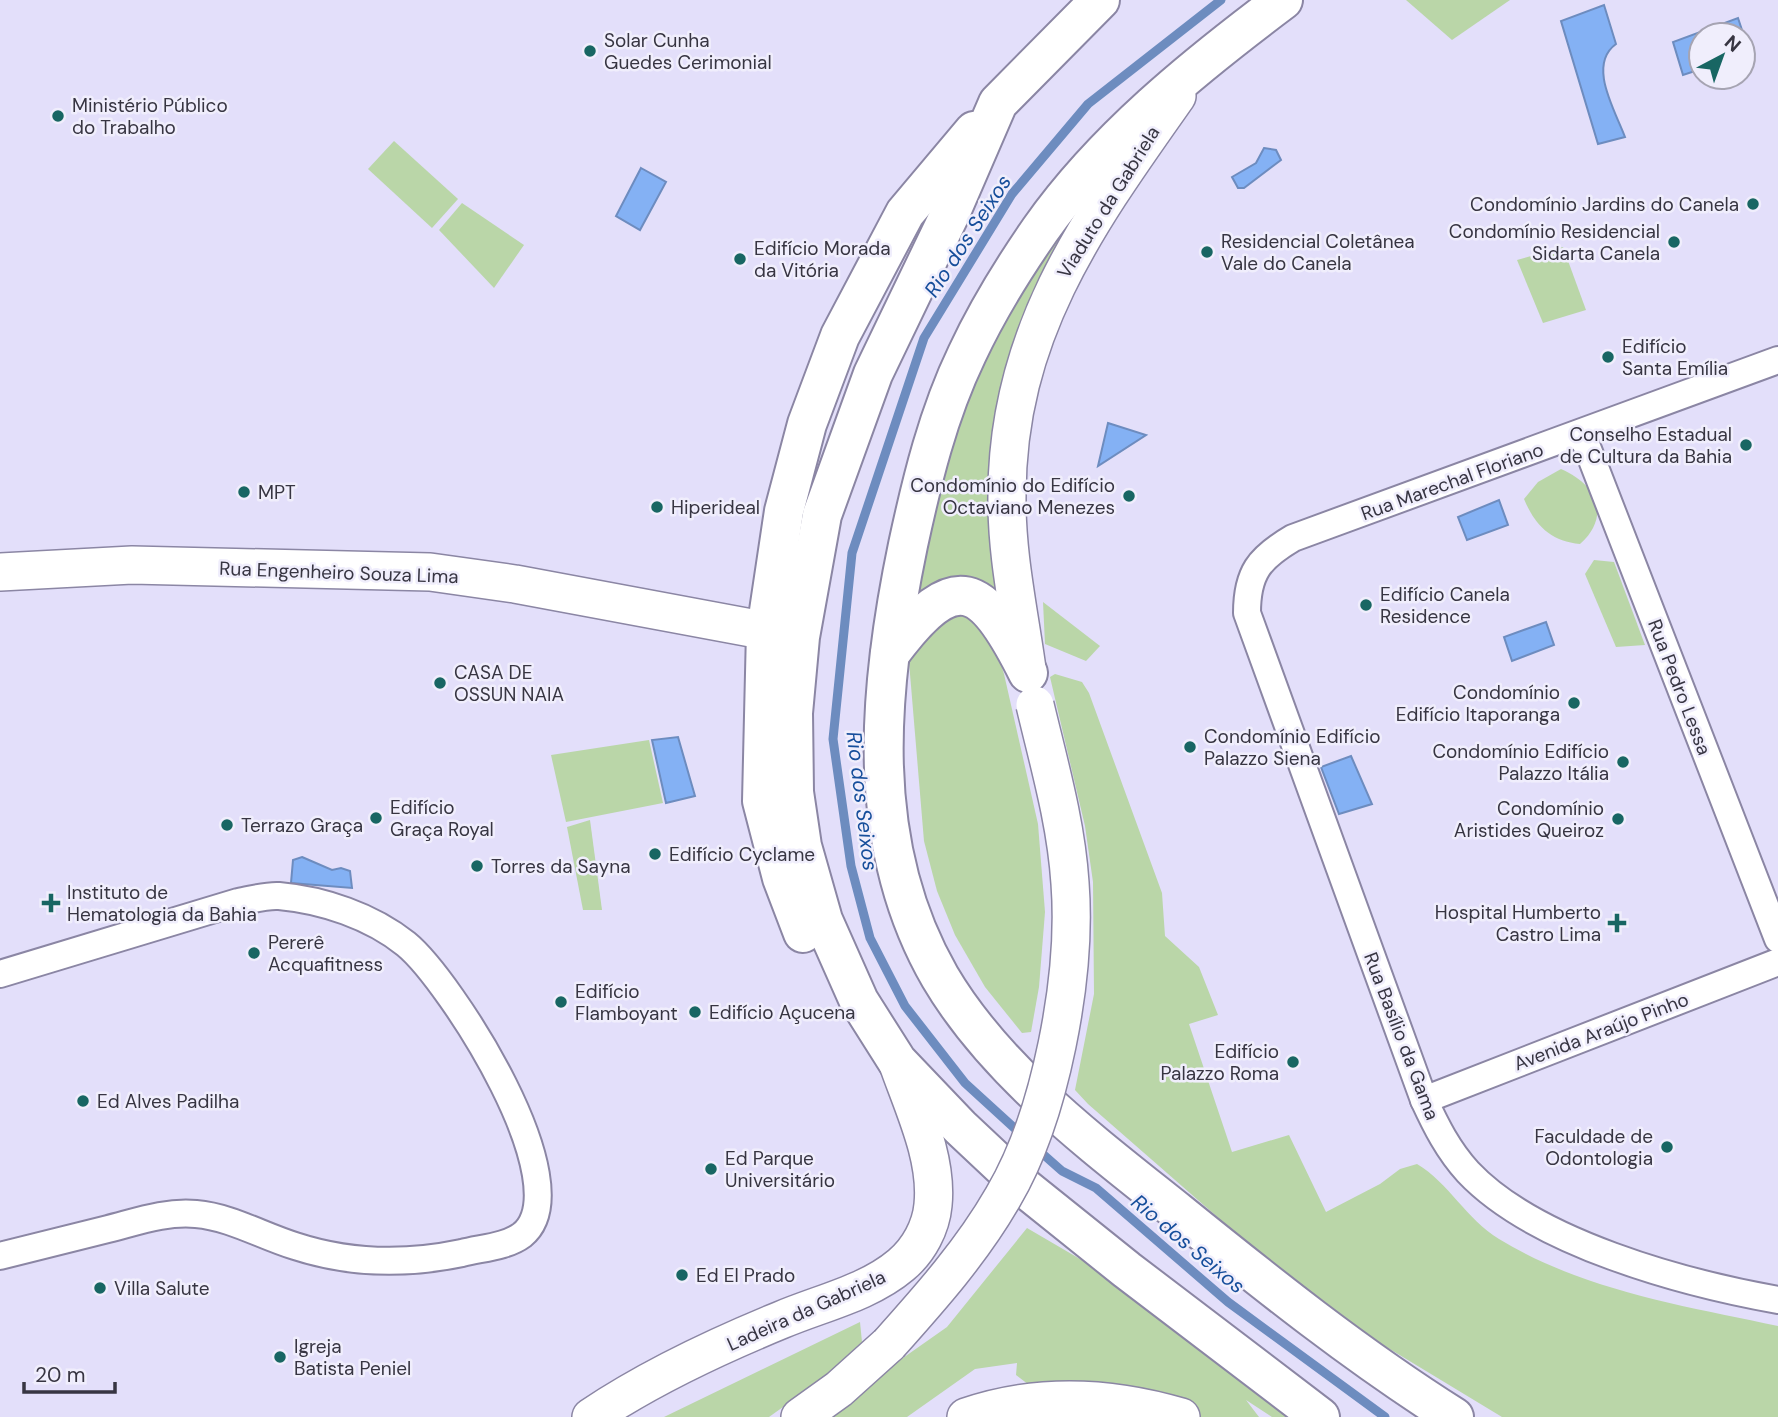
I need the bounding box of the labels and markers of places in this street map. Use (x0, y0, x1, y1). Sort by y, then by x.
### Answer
place label: Solar Cunha Guedes Cerimonial (604, 28, 772, 75)
marker: Solar Cunha Guedes Cerimonial (582, 43, 598, 59)
place label: Ministério Público do Trabalho (72, 93, 228, 140)
marker: Ministério Público do Trabalho (50, 108, 66, 124)
place label: Condomínio Jardins do Canela (1470, 192, 1739, 217)
marker: Condomínio Jardins do Canela (1745, 196, 1761, 212)
place label: Condomínio Residencial Sidarta Canela (1449, 219, 1660, 266)
place label: Residencial Coletânea Vale do Canela (1221, 229, 1415, 276)
marker: Condomínio Residencial Sidarta Canela (1666, 234, 1682, 250)
place label: Edifício Morada da Vitória (754, 236, 891, 283)
marker: Residencial Coletânea Vale do Canela (1199, 244, 1215, 260)
marker: Edifício Morada da Vitória (732, 251, 748, 267)
place label: Edifício Santa Emília (1622, 334, 1728, 381)
marker: Edifício Santa Emília (1600, 349, 1616, 365)
place label: Conselho Estadual de Cultura da Bahia (1560, 422, 1732, 469)
marker: Conselho Estadual de Cultura da Bahia (1738, 437, 1754, 453)
place label: Condomínio do Edifício Octaviano Menezes (910, 473, 1115, 520)
place label: MPT (258, 480, 296, 505)
marker: MPT (236, 484, 252, 500)
marker: Condomínio do Edifício Octaviano Menezes (1121, 488, 1137, 504)
place label: Hiperideal (671, 495, 760, 520)
marker: Hiperideal (649, 499, 665, 515)
place label: Edifício Canela Residence (1380, 582, 1510, 629)
marker: Edifício Canela Residence (1358, 597, 1374, 613)
place label: CASA DE OSSUN NAIA (454, 660, 565, 707)
marker: CASA DE OSSUN NAIA (432, 675, 448, 691)
place label: Condomínio Edifício Itaporanga (1396, 680, 1560, 727)
marker: Condomínio Edifício Itaporanga (1566, 695, 1582, 711)
place label: Condomínio Edifício Palazzo Siena (1204, 724, 1381, 771)
marker: Condomínio Edifício Palazzo Siena (1182, 739, 1198, 755)
place label: Condomínio Edifício Palazzo Itália (1432, 739, 1609, 786)
marker: Condomínio Edifício Palazzo Itália (1615, 754, 1631, 770)
place label: Edifício Graça Royal (390, 795, 494, 842)
place label: Condomínio Aristides Queiroz (1454, 796, 1604, 843)
marker: Edifício Graça Royal (368, 810, 384, 826)
marker: Condomínio Aristides Queiroz (1610, 811, 1626, 827)
place label: Terrazo Graça (241, 813, 363, 838)
marker: Terrazo Graça (219, 817, 235, 833)
place label: Edifício Cyclame (669, 842, 815, 867)
marker: Edifício Cyclame (647, 846, 663, 862)
place label: Torres da Sayna (491, 854, 630, 879)
marker: Torres da Sayna (469, 858, 485, 874)
place label: Instituto de Hematologia da Bahia (67, 880, 257, 927)
marker: Instituto de Hematologia da Bahia (41, 893, 61, 913)
place label: Hospital Humberto Castro Lima (1435, 900, 1601, 947)
marker: Hospital Humberto Castro Lima (1607, 913, 1627, 933)
place label: Pererê Acquafitness (268, 930, 383, 977)
marker: Pererê Acquafitness (246, 945, 262, 961)
place label: Edifício Flamboyant (575, 979, 678, 1026)
marker: Edifício Flamboyant (553, 994, 569, 1010)
place label: Edifício Açucena (709, 1000, 855, 1025)
marker: Edifício Açucena (687, 1004, 703, 1020)
place label: Edifício Palazzo Roma (1161, 1039, 1279, 1086)
marker: Edifício Palazzo Roma (1285, 1054, 1301, 1070)
place label: Ed Alves Padilha (97, 1089, 239, 1114)
marker: Ed Alves Padilha (75, 1093, 91, 1109)
place label: Faculdade de Odontologia (1534, 1124, 1653, 1171)
marker: Faculdade de Odontologia (1659, 1139, 1675, 1155)
place label: Ed Parque Universitário (725, 1146, 835, 1193)
marker: Ed Parque Universitário (703, 1161, 719, 1177)
place label: Ed El Prado (696, 1263, 795, 1288)
marker: Ed El Prado (674, 1267, 690, 1283)
place label: Villa Salute (114, 1276, 210, 1301)
marker: Villa Salute (92, 1280, 108, 1296)
place label: Igreja Batista Peniel (294, 1334, 411, 1381)
marker: Igreja Batista Peniel (272, 1349, 288, 1365)

